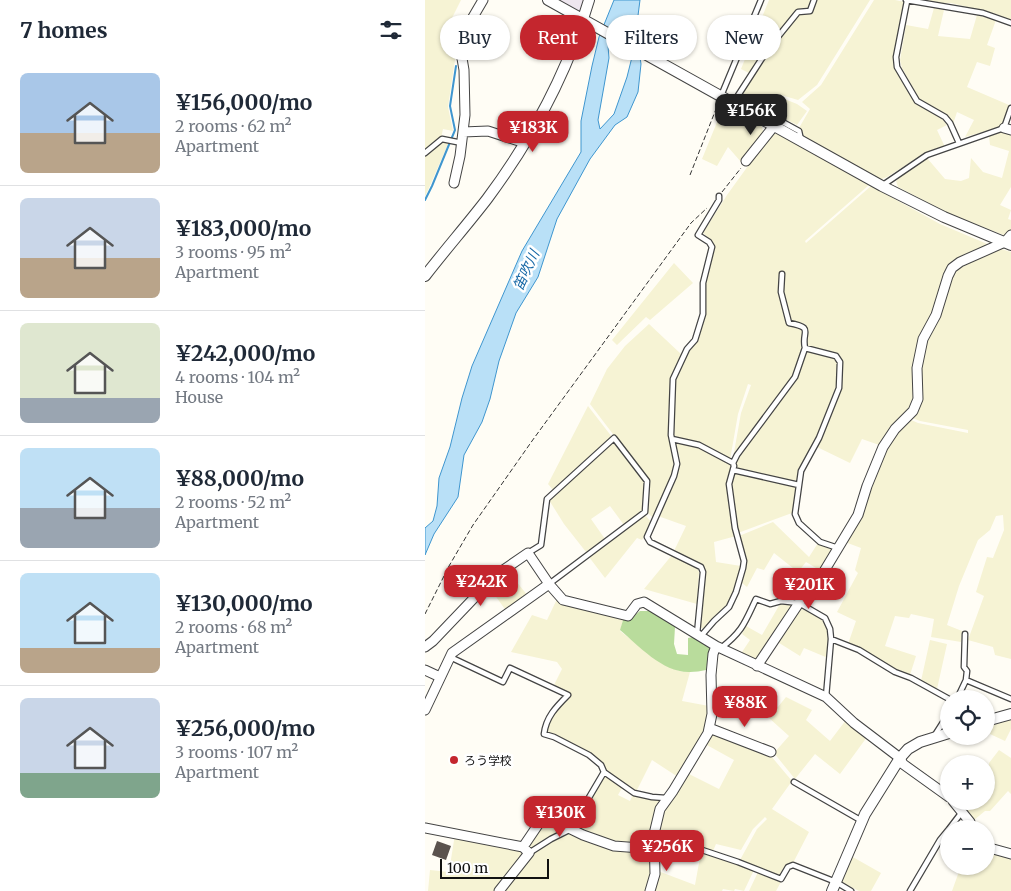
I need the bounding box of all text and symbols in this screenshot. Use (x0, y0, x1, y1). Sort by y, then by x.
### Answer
chip: Buy (440, 15, 510, 60)
chip: Rent (520, 15, 596, 60)
chip: Filters (606, 15, 697, 60)
chip: New (707, 15, 781, 60)
icon: filters (377, 16, 405, 44)
text: 7 homes (20, 17, 108, 44)
text: ¥156,000/mo (175, 89, 312, 116)
icon: home (60, 93, 120, 153)
pin: ¥156K (716, 94, 786, 136)
text: ¥156K (726, 100, 776, 120)
pin: ¥183K (498, 110, 568, 153)
text: 2 rooms · 62 m² (175, 116, 292, 136)
text: ¥183K (508, 117, 558, 137)
text: Apartment (175, 136, 259, 156)
text: ¥183,000/mo (175, 215, 311, 242)
icon: home (60, 218, 120, 278)
text: 3 rooms · 95 m² (175, 242, 291, 262)
water label: 笛吹川 (509, 245, 544, 293)
text: Apartment (175, 262, 259, 282)
text: ¥242,000/mo (175, 340, 315, 367)
icon: home (60, 343, 120, 403)
text: 4 rooms · 104 m² (175, 367, 300, 387)
text: House (175, 387, 223, 407)
text: ¥88,000/mo (175, 465, 304, 492)
icon: home (60, 468, 120, 528)
text: 2 rooms · 52 m² (175, 492, 291, 512)
text: Apartment (175, 512, 259, 532)
pin: ¥242K (446, 564, 516, 607)
pin: ¥201K (774, 568, 844, 610)
text: ¥242K (455, 571, 507, 591)
text: ¥201K (784, 574, 834, 594)
text: ¥130,000/mo (175, 590, 313, 617)
icon: home (60, 593, 120, 653)
text: 2 rooms · 68 m² (175, 617, 292, 637)
text: Apartment (175, 637, 259, 657)
pin: ¥88K (715, 686, 775, 728)
map controls (940, 690, 995, 875)
button: locate (940, 690, 995, 745)
text: ¥88K (723, 692, 767, 712)
text: ¥256,000/mo (175, 715, 315, 742)
icon: home (60, 718, 120, 778)
text: 3 rooms · 107 m² (175, 742, 298, 762)
place label: ろう学校 (464, 753, 512, 768)
marker: ろう学校 (448, 754, 460, 766)
button: + (940, 755, 995, 810)
text: Apartment (175, 762, 259, 782)
pin: ¥130K (525, 796, 595, 838)
text: ¥130K (535, 802, 585, 822)
button: − (940, 820, 995, 875)
pin: ¥256K (632, 830, 702, 872)
text: ¥256K (641, 836, 693, 856)
scale bar (440, 856, 549, 879)
text: 100 m (447, 859, 488, 877)

